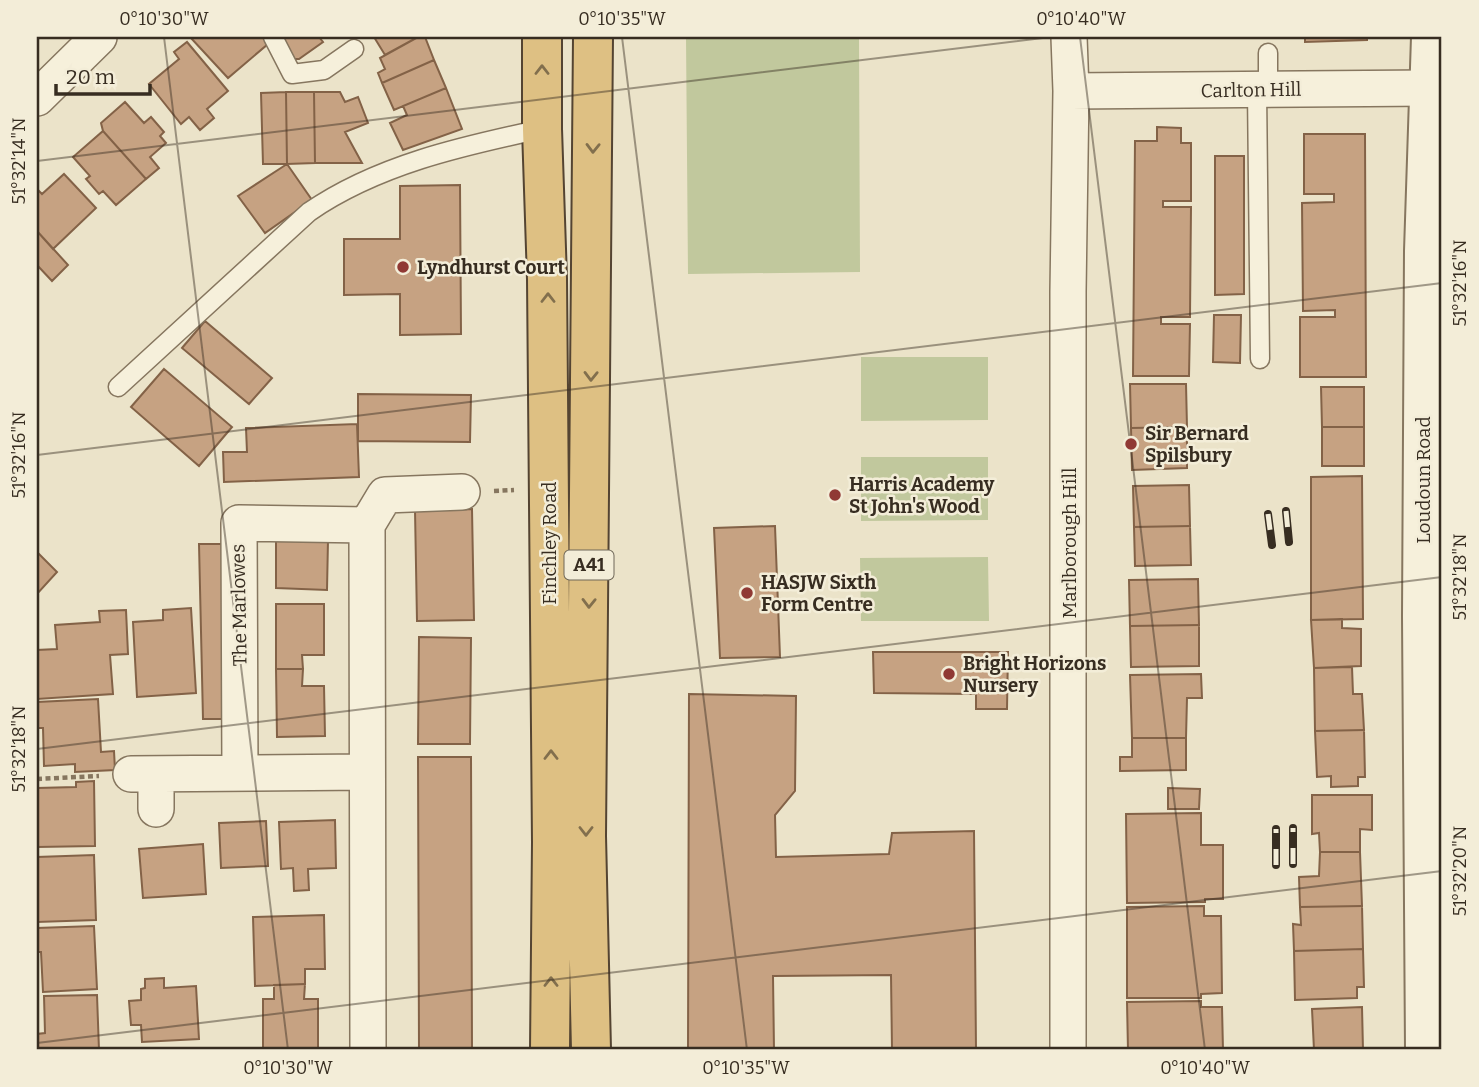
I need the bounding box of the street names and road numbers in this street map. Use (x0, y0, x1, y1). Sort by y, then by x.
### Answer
street label: Carlton Hill (1200, 78, 1302, 102)
street label: Loudoun Road (1412, 416, 1435, 544)
street label: Marlborough Hill (1058, 468, 1081, 618)
street label: Finchley Road (538, 481, 561, 605)
street label: The Marlowes (226, 544, 252, 666)
road number: A41 (564, 550, 614, 580)

